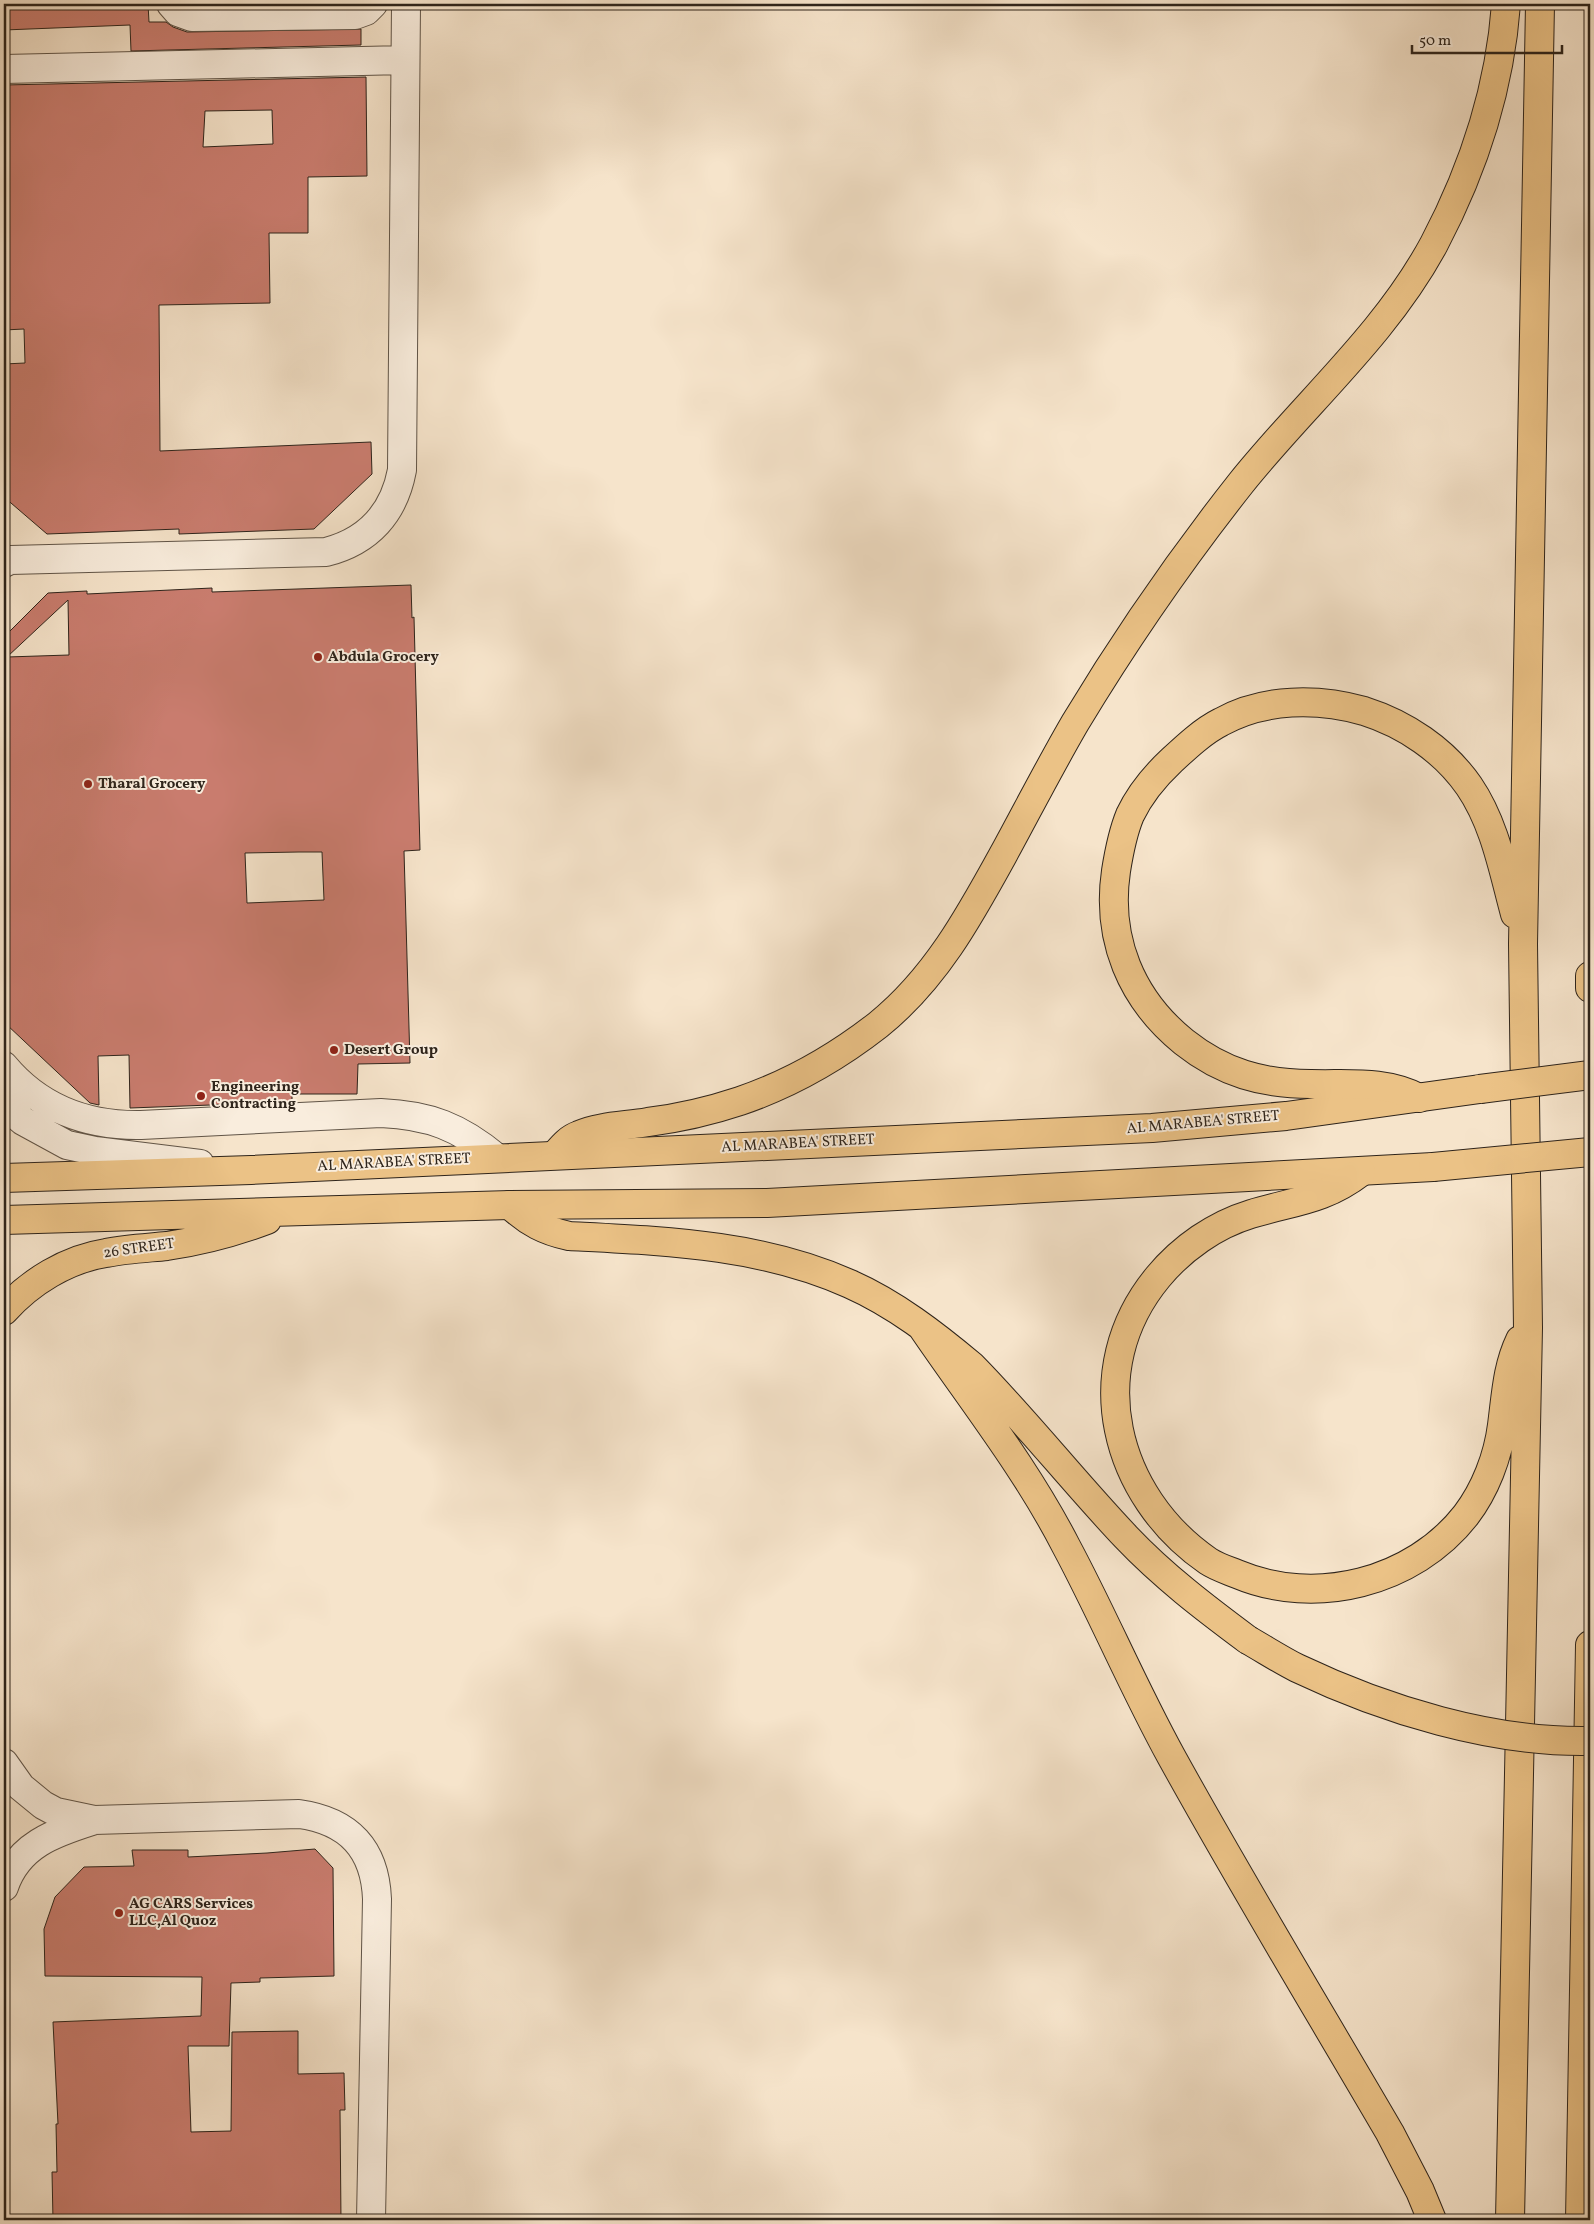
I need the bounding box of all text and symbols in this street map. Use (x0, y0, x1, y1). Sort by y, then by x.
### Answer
scale bar (1412, 22, 1562, 54)
text: 50 m (1419, 31, 1451, 52)
place label: Abdula Grocery (328, 647, 439, 668)
marker: Abdula Grocery (312, 651, 324, 663)
place label: Tharal Grocery (98, 774, 206, 795)
marker: Tharal Grocery (82, 778, 94, 790)
place label: Desert Group (344, 1040, 438, 1061)
marker: Desert Group (328, 1044, 340, 1056)
place label: Engineering Contracting (211, 1077, 299, 1115)
marker: Engineering Contracting (195, 1090, 207, 1102)
street label: AL MARABEA' STREET (1126, 1106, 1281, 1140)
street label: AL MARABEA' STREET (721, 1129, 875, 1158)
street label: AL MARABEA' STREET (317, 1148, 471, 1177)
street label: 26 STREET (102, 1234, 176, 1264)
place label: AG CARS Services LLC,Al Quoz (129, 1894, 253, 1932)
marker: AG CARS Services LLC,Al Quoz (113, 1907, 125, 1919)

